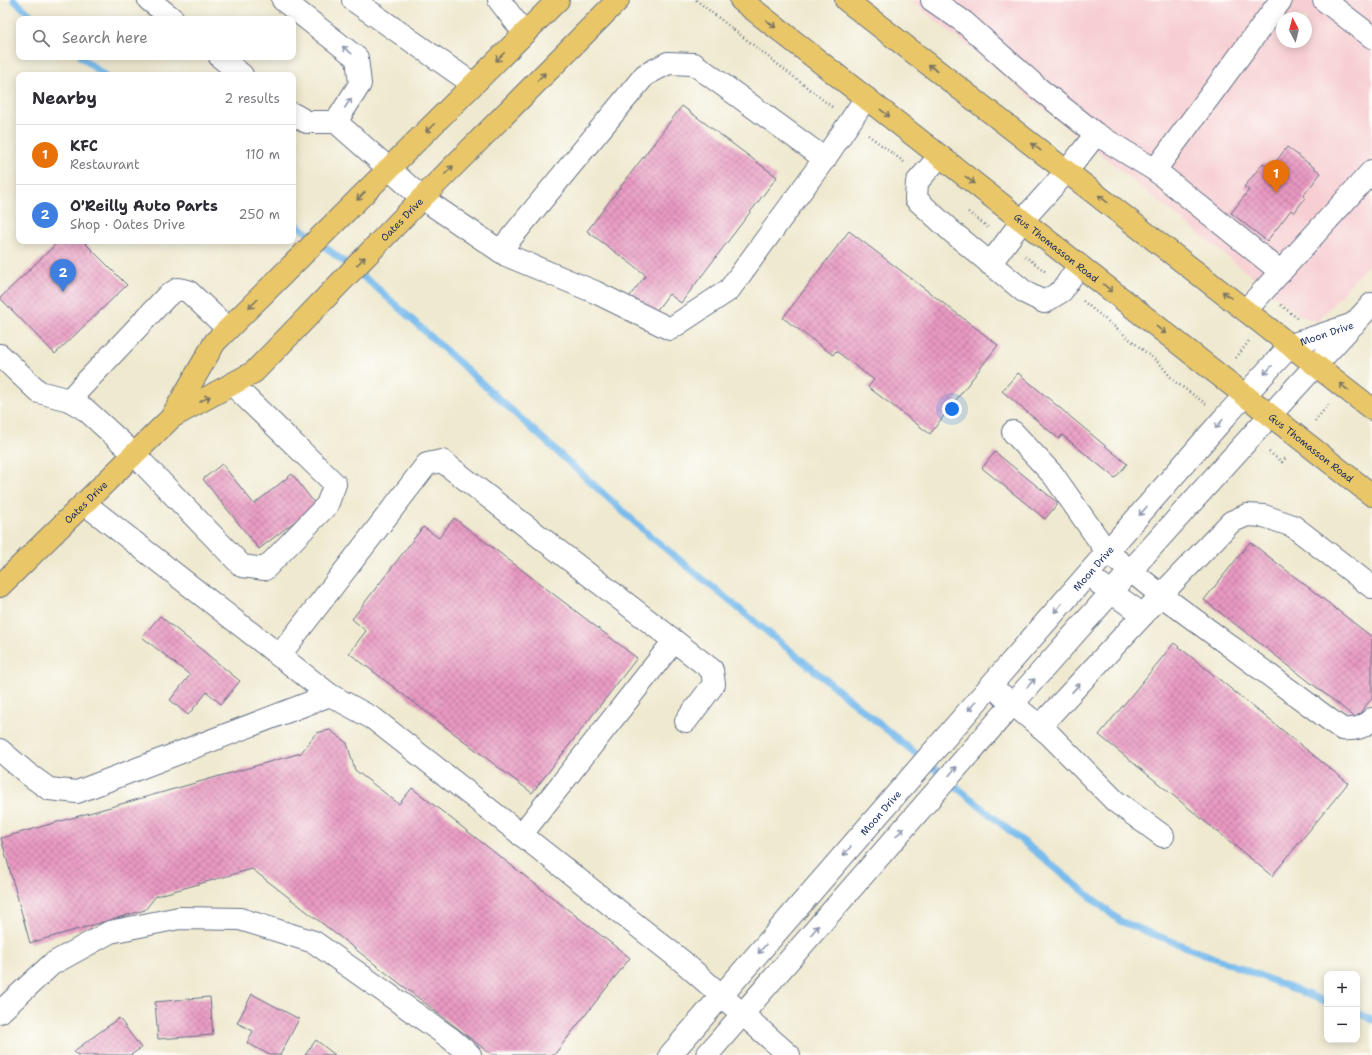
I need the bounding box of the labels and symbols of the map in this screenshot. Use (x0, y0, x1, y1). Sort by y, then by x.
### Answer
north arrow (1276, 12, 1312, 48)
one-way arrow (766, 20, 777, 28)
one-way arrow (341, 46, 352, 54)
one-way arrow (495, 52, 505, 62)
one-way arrow (928, 64, 939, 72)
one-way arrow (536, 72, 546, 82)
one-way arrow (344, 98, 352, 109)
one-way arrow (879, 109, 890, 117)
one-way arrow (425, 123, 435, 133)
one-way arrow (1031, 143, 1042, 152)
pin: 1 (1263, 160, 1289, 193)
one-way arrow (445, 165, 454, 175)
one-way arrow (965, 176, 976, 184)
one-way arrow (356, 191, 366, 201)
street label: Oates Drive (378, 194, 426, 244)
one-way arrow (1098, 195, 1109, 204)
street label: Gus Thomasson Road (1011, 210, 1102, 285)
one-way arrow (356, 256, 366, 266)
pin: 2 (50, 259, 76, 292)
one-way arrow (1102, 284, 1113, 292)
one-way arrow (1221, 291, 1232, 299)
one-way arrow (249, 299, 258, 309)
street label: Moon Drive (1298, 318, 1356, 348)
one-way arrow (1156, 326, 1167, 334)
one-way arrow (1263, 365, 1272, 375)
one-way arrow (1339, 382, 1350, 391)
one-way arrow (199, 394, 211, 402)
your location (942, 399, 962, 419)
street label: Gus Thomasson Road (1266, 410, 1357, 485)
one-way arrow (1214, 419, 1223, 430)
street label: Oates Drive (61, 477, 110, 526)
one-way arrow (1139, 505, 1148, 516)
street label: Moon Drive (1070, 543, 1116, 593)
one-way arrow (1053, 603, 1062, 614)
one-way arrow (1027, 678, 1036, 689)
one-way arrow (1071, 683, 1080, 693)
one-way arrow (968, 701, 977, 712)
one-way arrow (949, 765, 958, 776)
street label: Moon Drive (857, 787, 904, 838)
one-way arrow (896, 827, 905, 838)
one-way arrow (842, 846, 851, 856)
one-way arrow (810, 925, 819, 936)
one-way arrow (757, 944, 766, 954)

